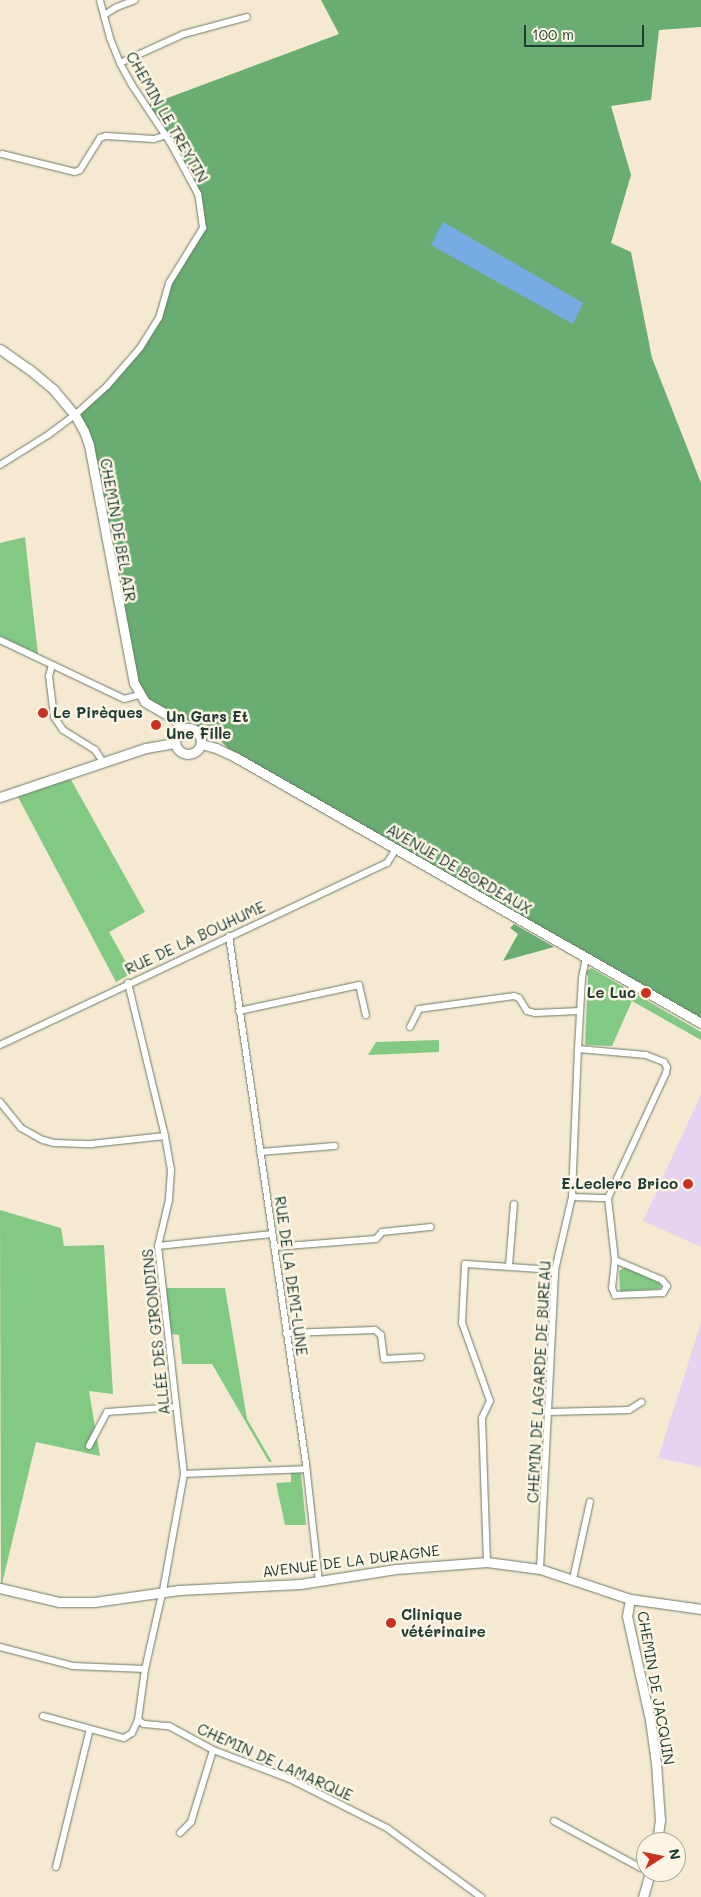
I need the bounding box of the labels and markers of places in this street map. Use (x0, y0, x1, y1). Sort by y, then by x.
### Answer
place label: Le Pirèques (53, 704, 143, 722)
marker: Le Pirèques (37, 707, 49, 719)
place label: Un Gars Et Une Fille (166, 707, 248, 742)
marker: Un Gars Et Une Fille (150, 719, 162, 731)
place label: Le Luc (587, 984, 636, 1002)
marker: Le Luc (640, 987, 652, 999)
place label: E.Leclerc Brico (561, 1175, 678, 1193)
marker: E.Leclerc Brico (682, 1178, 694, 1190)
place label: Clinique vétérinaire (401, 1605, 486, 1640)
marker: Clinique vétérinaire (385, 1617, 397, 1629)

